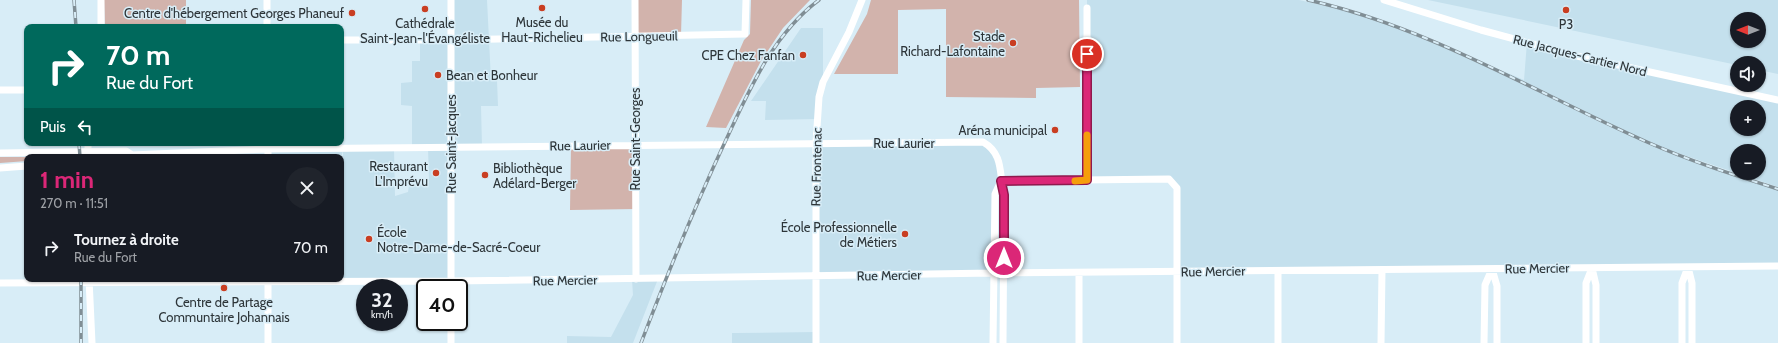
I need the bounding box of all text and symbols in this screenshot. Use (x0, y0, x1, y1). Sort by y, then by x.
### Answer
marker: Musée du Haut-Richelieu (537, 3, 547, 13)
marker: Cathédrale Saint-Jean-l'Évangéliste (420, 4, 430, 14)
place label: Centre d'hébergement Georges Phaneuf (124, 5, 345, 21)
marker: P3 (1561, 5, 1571, 15)
marker: Centre d'hébergement Georges Phaneuf (347, 8, 357, 18)
north arrow (1730, 12, 1766, 48)
map controls (1730, 12, 1766, 180)
place label: Musée du Haut-Richelieu (501, 14, 583, 45)
place label: Cathédrale Saint-Jean-l'Évangéliste (360, 15, 490, 46)
place label: P3 (1559, 16, 1573, 32)
street label: Rue Longueuil (600, 27, 678, 45)
place label: Stade Richard-Lafontaine (900, 28, 1005, 59)
street label: Rue Jacques-Cartier Nord (1511, 31, 1649, 79)
pin (1070, 37, 1104, 71)
text: 70 m (106, 38, 170, 72)
marker: Stade Richard-Lafontaine (1008, 38, 1018, 48)
icon: right (40, 40, 92, 92)
icon: arrive (1076, 43, 1098, 65)
place label: CPE Chez Fanfan (701, 47, 795, 63)
marker: CPE Chez Fanfan (798, 50, 808, 60)
button: sound (1730, 56, 1766, 92)
place label: Bean et Bonheur (446, 67, 539, 83)
marker: Bean et Bonheur (433, 70, 443, 80)
text: Rue du Fort (106, 72, 193, 94)
street label: Rue Saint-Georges (627, 87, 643, 190)
street label: Rue Saint-Jacques (443, 94, 459, 194)
button: + (1730, 100, 1766, 136)
icon: left (74, 116, 96, 138)
text: Puis (40, 118, 66, 136)
place label: Aréna municipal (959, 122, 1047, 138)
marker: Aréna municipal (1050, 125, 1060, 135)
street label: Rue Frontenac (807, 127, 825, 207)
street label: Rue Laurier (873, 135, 936, 151)
street label: Rue Laurier (549, 136, 612, 154)
button: − (1730, 144, 1766, 180)
place label: Restaurant L'Imprévu (369, 158, 429, 189)
place label: Bibliothèque Adélard-Berger (493, 160, 577, 191)
text: 1 min (40, 165, 94, 194)
button: close (286, 167, 328, 209)
marker: Restaurant L'Imprévu (431, 168, 441, 178)
marker: Bibliothèque Adélard-Berger (480, 170, 490, 180)
text: 270 m · 11:51 (40, 195, 108, 211)
place label: École Professionnelle de Métiers (781, 218, 898, 250)
place label: École Notre-Dame-de-Sacré-Coeur (377, 223, 541, 255)
marker: École Professionnelle de Métiers (900, 229, 910, 239)
text: Tournez à droite (74, 231, 179, 249)
marker: École Notre-Dame-de-Sacré-Coeur (364, 234, 374, 244)
icon: right (40, 237, 62, 259)
position arrow (983, 237, 1025, 279)
text: 70 m (294, 239, 328, 257)
text: Rue du Fort (74, 249, 137, 265)
street label: Rue Mercier (1505, 259, 1570, 277)
street label: Rue Mercier (1181, 262, 1246, 280)
street label: Rue Mercier (857, 266, 922, 284)
street label: Rue Mercier (533, 271, 598, 289)
speed limit sign: 40 (416, 279, 468, 331)
marker: Centre de Partage Communtaire Johannais (219, 283, 229, 293)
text: 32 (371, 288, 393, 312)
place label: Centre de Partage Communtaire Johannais (158, 294, 290, 325)
text: km/h (371, 308, 393, 321)

